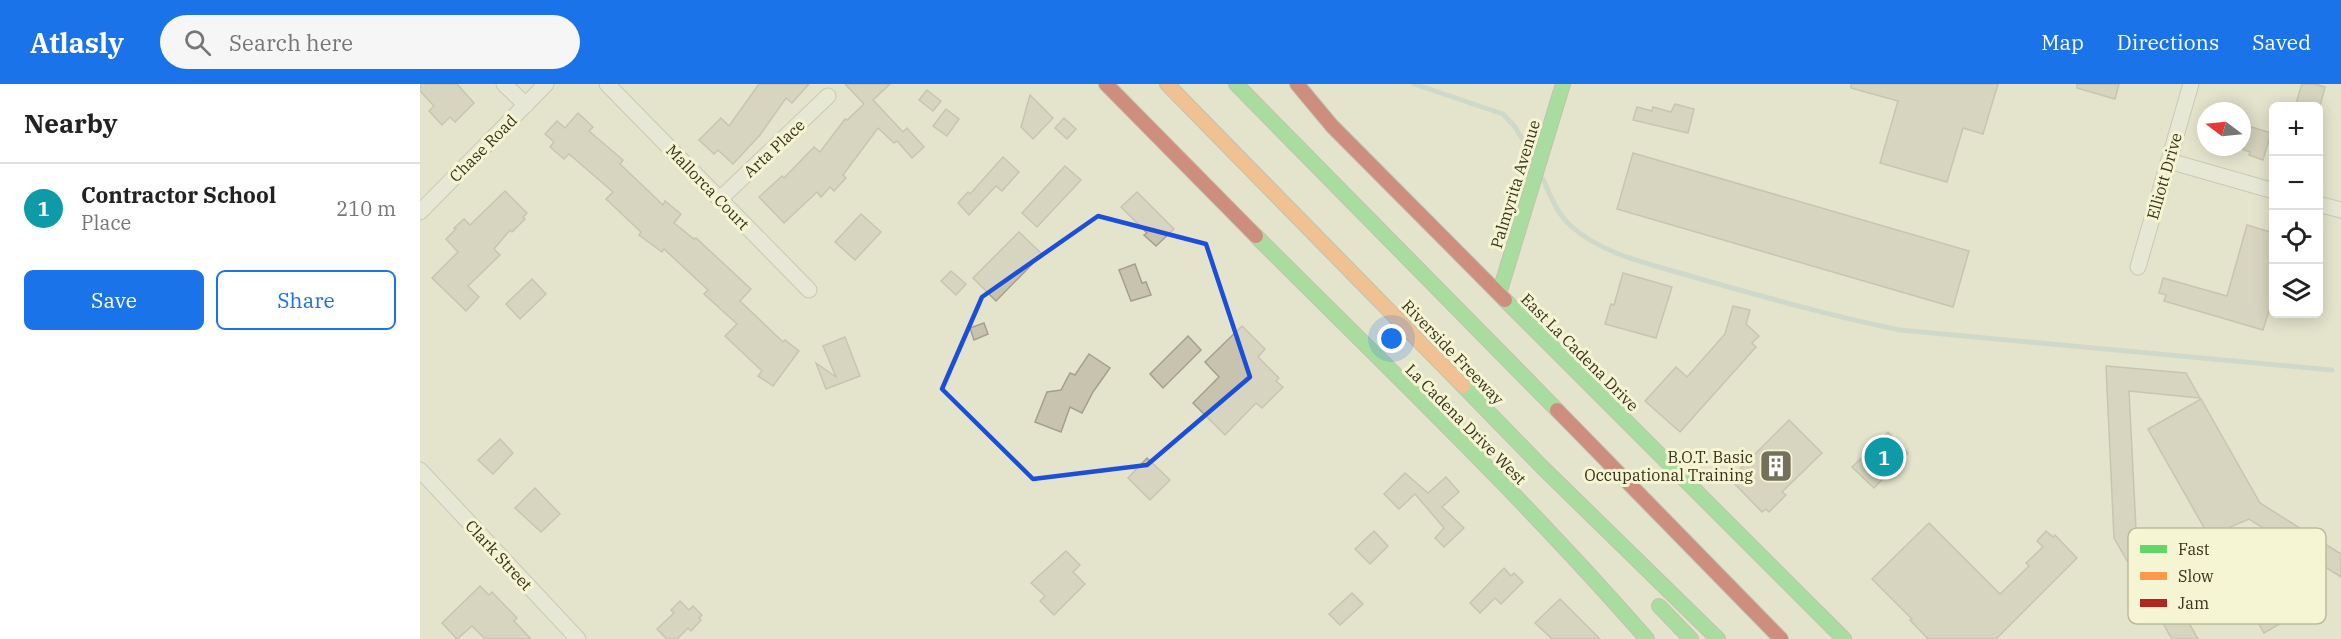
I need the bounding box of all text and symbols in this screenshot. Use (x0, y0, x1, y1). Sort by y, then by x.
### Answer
search box (160, 15, 580, 69)
text: Atlasly (30, 24, 124, 61)
icon: search (181, 26, 214, 59)
text: Search here (229, 28, 353, 57)
text: Map (2041, 28, 2084, 56)
text: Directions (2117, 28, 2219, 56)
text: Saved (2252, 28, 2311, 56)
north arrow (2197, 102, 2251, 156)
map controls (2269, 102, 2323, 318)
button: + (2269, 102, 2323, 156)
text: Nearby (24, 106, 118, 140)
street label: Chase Road (445, 110, 521, 186)
street label: Arta Place (739, 115, 809, 181)
street label: Palmyrita Avenue (1486, 117, 1544, 251)
street label: Elliott Drive (2142, 130, 2186, 222)
street label: Mallorca Court (662, 140, 754, 234)
button: − (2269, 156, 2323, 210)
text: Contractor School (81, 180, 276, 209)
text: 1 (38, 195, 50, 222)
text: 210 m (336, 195, 396, 222)
text: Place (81, 209, 131, 236)
button: locate (2269, 210, 2323, 264)
button: layers (2269, 264, 2323, 318)
button: Save (24, 270, 204, 330)
button: Share (216, 270, 396, 330)
street label: East La Cadena Drive (1517, 289, 1643, 415)
street label: Riverside Freeway (1398, 295, 1508, 409)
your location (1377, 324, 1406, 353)
street label: La Cadena Drive West (1401, 359, 1531, 489)
pin: 1 (1864, 434, 1904, 479)
place label: B.O.T. Basic Occupational Training (1584, 447, 1753, 485)
building icon: B.O.T. Basic Occupational Training (1758, 448, 1794, 484)
street label: Clark Street (461, 516, 537, 595)
legend (2128, 528, 2326, 624)
text: Fast (2178, 539, 2210, 559)
text: Slow (2178, 566, 2214, 586)
text: Jam (2178, 593, 2209, 613)

